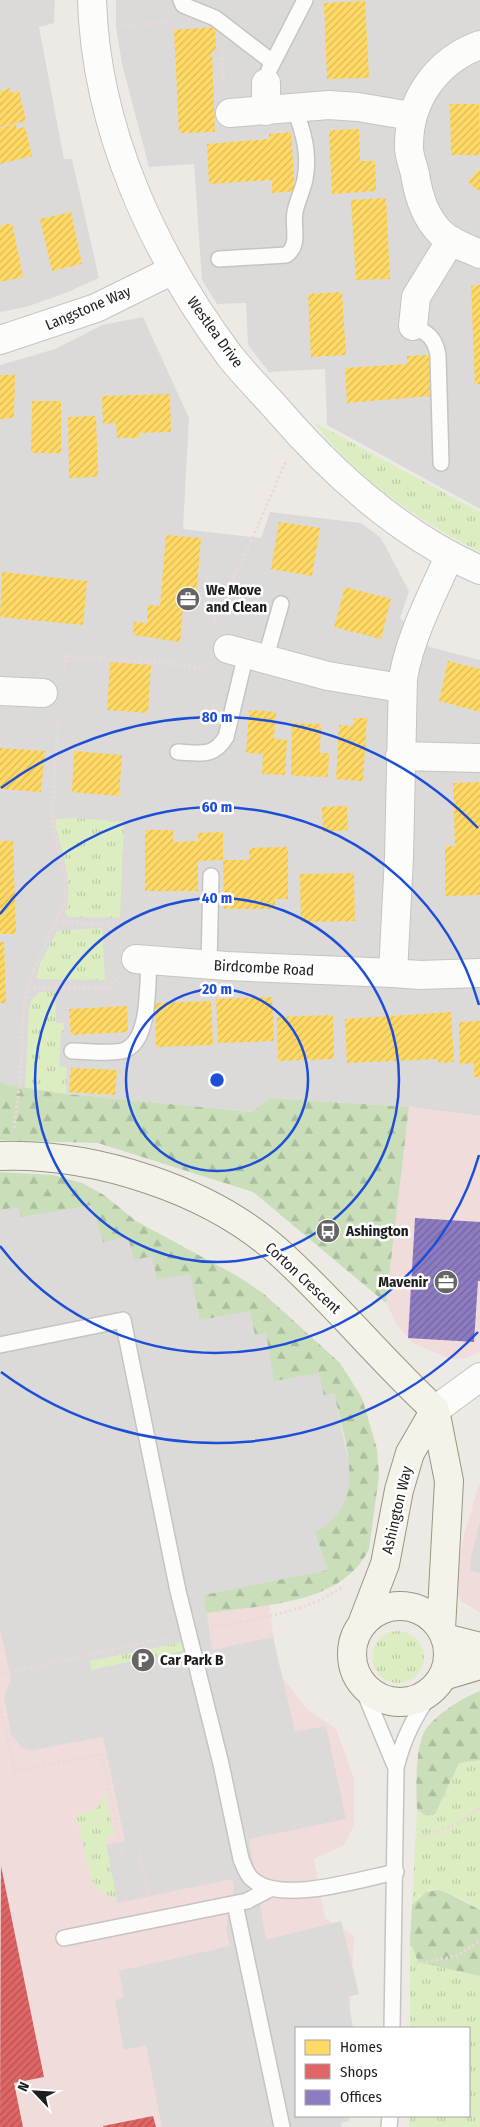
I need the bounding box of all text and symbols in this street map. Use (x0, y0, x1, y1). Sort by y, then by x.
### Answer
street label: Langstone Way (43, 282, 134, 334)
street label: Westlea Drive (183, 293, 247, 371)
place label: We Move and Clean (206, 581, 267, 616)
office icon: We Move and Clean (175, 586, 201, 612)
text: 80 m (202, 708, 232, 726)
text: 60 m (202, 798, 232, 816)
text: 40 m (202, 889, 232, 907)
street label: Birdcombe Road (213, 956, 315, 980)
text: 20 m (201, 980, 232, 998)
centre of rings (208, 1071, 226, 1089)
bus stop icon: Ashington (315, 1218, 341, 1244)
place label: Ashington (345, 1222, 409, 1240)
street label: Corton Crescent (261, 1238, 345, 1318)
office icon: Mavenir (433, 1269, 459, 1295)
place label: Mavenir (378, 1273, 428, 1291)
street label: Ashington Way (378, 1464, 416, 1556)
parking icon: Car Park B (130, 1647, 156, 1673)
place label: Car Park B (160, 1651, 224, 1669)
legend (295, 2027, 470, 2117)
text: Homes (340, 2038, 382, 2056)
text: Shops (340, 2063, 378, 2081)
north arrow (10, 2067, 60, 2117)
text: N (14, 2079, 33, 2094)
text: Offices (340, 2088, 382, 2106)

